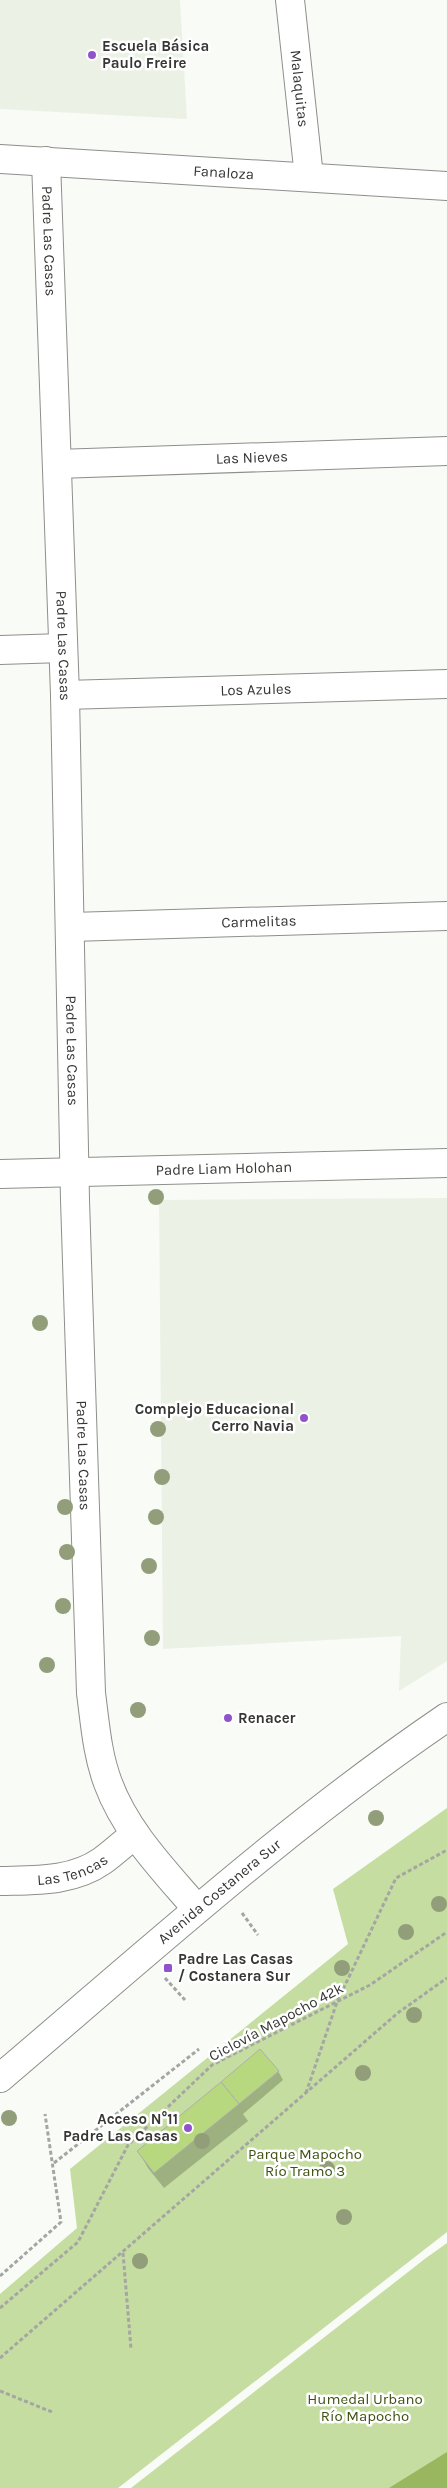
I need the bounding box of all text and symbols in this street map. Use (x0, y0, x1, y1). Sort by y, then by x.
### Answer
place label: Escuela Básica Paulo Freire (102, 37, 209, 72)
marker: Escuela Básica Paulo Freire (86, 49, 98, 61)
street label: Malaquitas (286, 49, 313, 128)
street label: Fanaloza (193, 162, 255, 183)
street label: Padre Las Casas (38, 185, 60, 296)
street label: Las Nieves (215, 447, 288, 468)
street label: Padre Las Casas (52, 590, 74, 701)
street label: Los Azules (220, 679, 292, 700)
street label: Carmelitas (221, 911, 297, 932)
street label: Padre Las Casas (62, 995, 82, 1106)
street label: Padre Liam Holohan (155, 1158, 292, 1179)
street label: Padre Las Casas (73, 1400, 94, 1511)
place label: Complejo Educacional Cerro Navia (135, 1400, 294, 1435)
marker: Complejo Educacional Cerro Navia (298, 1412, 310, 1424)
place label: Renacer (238, 1709, 296, 1727)
marker: Renacer (222, 1712, 234, 1724)
street label: Avenida Costanera Sur (154, 1835, 285, 1948)
street label: Las Tencas (36, 1851, 112, 1889)
place label: Padre Las Casas / Costanera Sur (178, 1950, 293, 1985)
marker: Padre Las Casas / Costanera Sur (162, 1962, 174, 1974)
street label: Ciclovía Mapocho 42k (206, 1979, 346, 2065)
place label: Acceso N°11 Padre Las Casas (63, 2110, 178, 2145)
marker: Acceso N°11 Padre Las Casas (182, 2122, 194, 2134)
park label: Parque Mapocho Río Tramo 3 (248, 2145, 362, 2180)
park label: Humedal Urbano Río Mapocho (307, 2390, 423, 2425)

